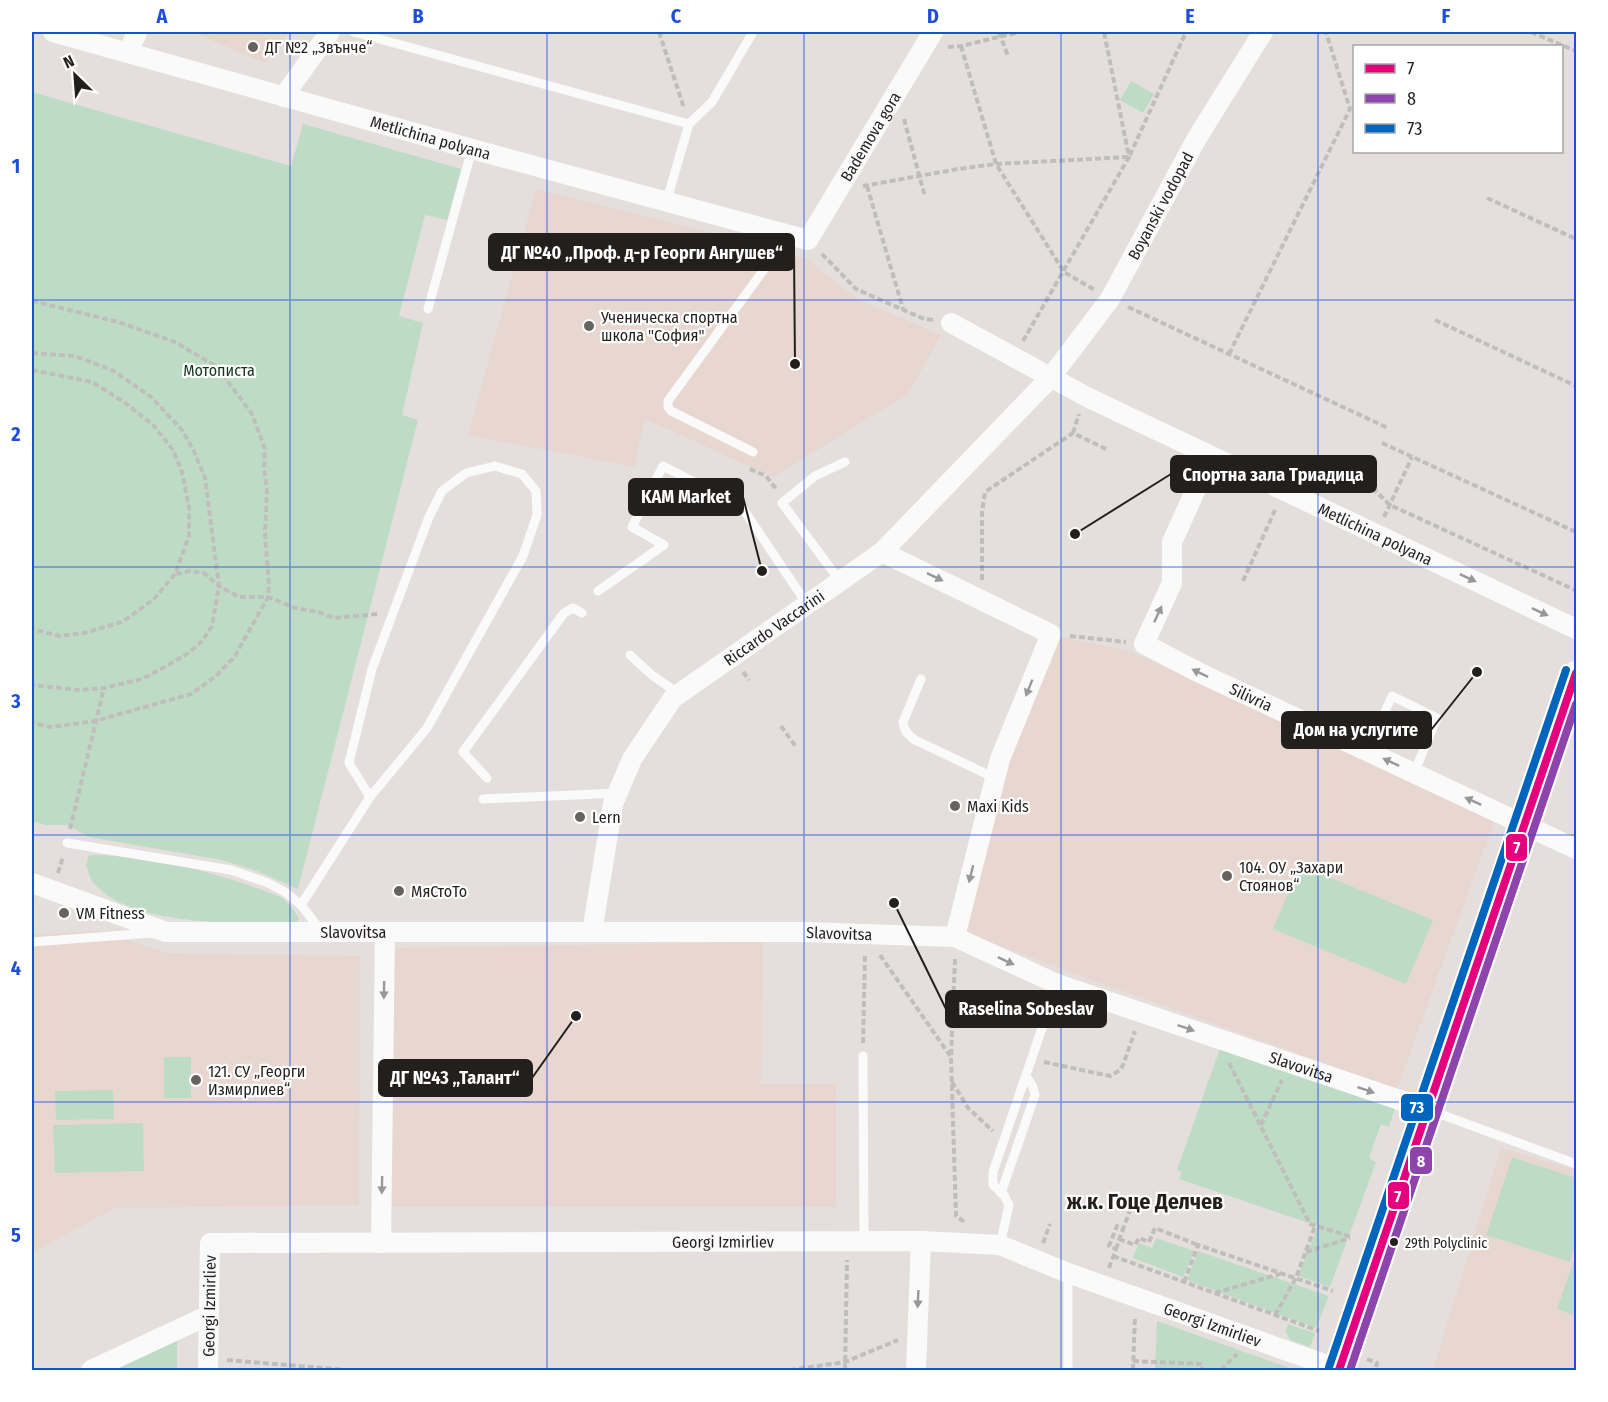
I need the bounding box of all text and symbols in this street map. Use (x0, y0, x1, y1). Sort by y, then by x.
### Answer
text: A (156, 4, 169, 28)
text: B (412, 4, 424, 28)
text: C (671, 4, 682, 28)
text: D (927, 4, 939, 28)
text: E (1185, 4, 1195, 28)
text: F (1442, 4, 1451, 28)
place label: ДГ №2 „Звънче“ (264, 38, 372, 57)
marker: ДГ №2 „Звънче“ (246, 40, 260, 54)
north arrow (45, 45, 105, 105)
legend (1353, 45, 1563, 153)
text: N (61, 51, 77, 72)
text: 7 (1407, 58, 1414, 80)
street label: Bademova gora (837, 88, 905, 185)
text: 8 (1407, 88, 1416, 110)
street label: Metlichina polyana (368, 112, 493, 164)
text: 73 (1407, 118, 1422, 140)
street label: Boyanski vodopad (1124, 149, 1198, 263)
text: 1 (12, 154, 20, 178)
callout: ДГ №40 „Проф. д-р Георги Ангушев“ (489, 234, 794, 270)
text: ДГ №40 „Проф. д-р Георги Ангушев“ (500, 242, 783, 264)
place label: Ученическа спортна школа "София" (600, 308, 738, 345)
marker: Ученическа спортна школа "София" (582, 319, 596, 333)
park label: Мотописта (183, 361, 255, 380)
text: 2 (10, 422, 21, 446)
callout: Спортна зала Триадица (1171, 456, 1376, 492)
text: Спортна зала Триадица (1182, 464, 1364, 486)
callout: KAM Market (629, 479, 743, 515)
text: KAM Market (641, 486, 732, 508)
street label: Metlichina polyana (1315, 499, 1435, 570)
one-way arrow (926, 573, 943, 582)
one-way arrow (1460, 573, 1477, 582)
street label: Riccardo Vaccarini (720, 586, 828, 670)
one-way arrow (1154, 605, 1163, 622)
one-way arrow (1532, 607, 1550, 617)
one-way arrow (1192, 668, 1209, 677)
one-way arrow (1024, 679, 1033, 697)
street label: Silivria (1227, 679, 1275, 716)
text: 3 (10, 689, 21, 713)
callout: Дом на услугите (1282, 712, 1431, 748)
text: Дом на услугите (1293, 719, 1418, 741)
one-way arrow (1382, 758, 1399, 767)
one-way arrow (1464, 796, 1481, 805)
place label: Maxi Kids (967, 797, 1029, 816)
marker: Maxi Kids (948, 799, 962, 813)
place label: Lern (592, 808, 621, 827)
marker: Lern (573, 810, 587, 824)
line badge: 7 (1505, 833, 1528, 862)
text: 7 (1514, 838, 1521, 857)
place label: 104. ОУ „Захари Стоянов“ (1239, 858, 1343, 895)
one-way arrow (966, 865, 976, 883)
marker: 104. ОУ „Захари Стоянов“ (1220, 869, 1234, 883)
place label: МяСтоТо (411, 882, 467, 901)
marker: МяСтоТо (392, 884, 406, 898)
place label: VM Fitness (76, 904, 145, 923)
marker: VM Fitness (57, 906, 71, 920)
street label: Slavovitsa (320, 923, 387, 942)
street label: Slavovitsa (806, 923, 873, 944)
text: 4 (11, 956, 21, 980)
one-way arrow (998, 956, 1015, 965)
one-way arrow (379, 981, 389, 1000)
callout: Raselina Sobeslav (946, 991, 1106, 1027)
text: Raselina Sobeslav (958, 998, 1094, 1020)
one-way arrow (1177, 1024, 1195, 1034)
street label: Slavovitsa (1267, 1048, 1336, 1087)
callout: ДГ №43 „Талант“ (379, 1060, 532, 1096)
place label: 121. СУ „Георги Измирлиев“ (208, 1062, 305, 1099)
text: ДГ №43 „Талант“ (389, 1067, 520, 1089)
marker: 121. СУ „Георги Измирлиев“ (189, 1073, 203, 1087)
one-way arrow (1357, 1085, 1375, 1095)
line badge: 73 (1400, 1093, 1434, 1122)
text: 73 (1410, 1098, 1425, 1117)
line badge: 8 (1409, 1146, 1433, 1175)
text: 8 (1417, 1152, 1426, 1171)
one-way arrow (377, 1176, 386, 1195)
line badge: 7 (1387, 1181, 1410, 1210)
text: 7 (1395, 1187, 1402, 1206)
district label: ж.к. Гоце Делчев (1066, 1188, 1223, 1215)
text: 5 (11, 1223, 21, 1247)
street label: Georgi Izmirliev (672, 1232, 774, 1252)
place label: 29th Polyclinic (1405, 1235, 1487, 1252)
marker: 29th Polyclinic (1388, 1236, 1400, 1248)
street label: Georgi Izmirliev (199, 1255, 220, 1357)
one-way arrow (914, 1290, 923, 1309)
street label: Georgi Izmirliev (1161, 1299, 1264, 1351)

